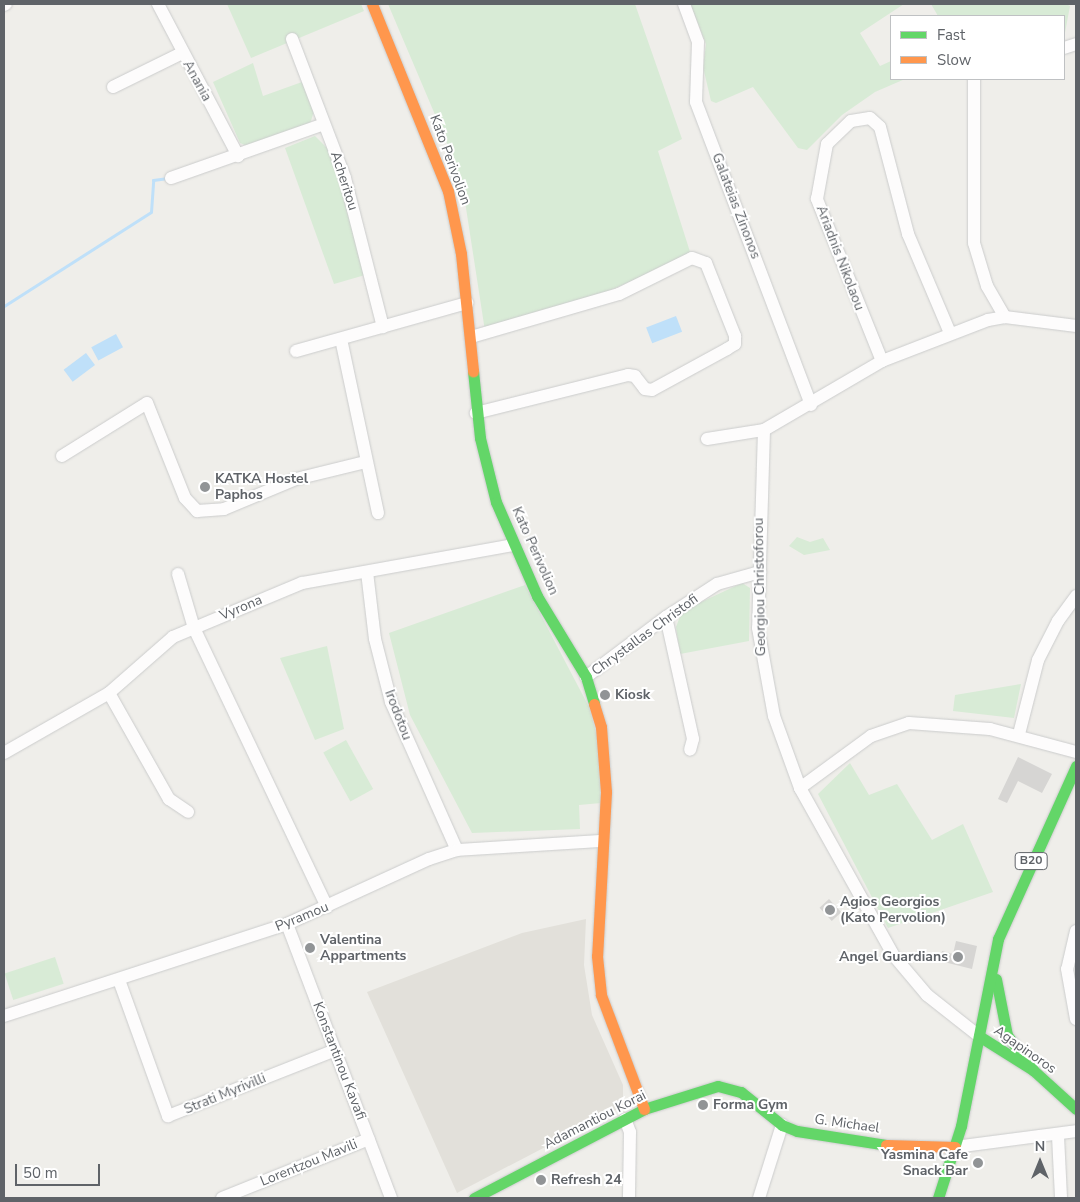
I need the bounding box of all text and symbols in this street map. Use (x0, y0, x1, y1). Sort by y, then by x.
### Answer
legend (890, 15, 1065, 80)
text: Fast (937, 25, 965, 45)
text: Slow (937, 50, 971, 70)
street label: Anania (179, 58, 215, 104)
street label: Kato Perivolion (426, 113, 474, 207)
street label: Acheritou (327, 150, 361, 212)
street label: Galateias Zinonos (708, 151, 764, 261)
street label: Ariadnis Nikolaou (812, 203, 868, 313)
place label: KATKA Hostel Paphos (215, 471, 308, 504)
marker: KATKA Hostel Paphos (199, 481, 211, 493)
street label: Kato Perivolion (508, 504, 562, 598)
street label: Georgiou Christoforou (750, 518, 770, 656)
street label: Chrystallas Christofi (588, 591, 702, 679)
street label: Vyrona (217, 592, 265, 624)
street label: Irodotou (381, 687, 415, 743)
place label: Kiosk (615, 687, 650, 703)
marker: Kiosk (599, 689, 611, 701)
road number: B20 (1014, 851, 1048, 870)
place label: Agios Georgios (Kato Pervolion) (840, 894, 946, 926)
street label: Pyramou (273, 899, 331, 935)
marker: Agios Georgios (Kato Pervolion) (824, 904, 836, 916)
place label: Valentina Appartments (320, 932, 406, 964)
marker: Valentina Appartments (304, 942, 316, 954)
place label: Angel Guardians (839, 949, 948, 965)
marker: Angel Guardians (952, 951, 964, 963)
street label: Konstantinou Kavafi (309, 1000, 369, 1122)
street label: Agapinoros (991, 1022, 1059, 1078)
street label: Strati Myrivilli (182, 1070, 268, 1118)
street label: Adamantiou Korai (541, 1087, 649, 1153)
place label: Forma Gym (713, 1097, 788, 1113)
marker: Forma Gym (697, 1099, 709, 1111)
street label: G. Michael (813, 1111, 881, 1137)
street label: Lorentzou Mavili (258, 1136, 360, 1190)
north arrow (1015, 1137, 1065, 1187)
text: N (1035, 1137, 1045, 1156)
place label: Yasmina Cafe Snack Bar (881, 1147, 968, 1180)
scale bar (18, 1154, 102, 1186)
marker: Yasmina Cafe Snack Bar (972, 1157, 984, 1169)
text: 50 m (23, 1163, 58, 1183)
place label: Refresh 24 (551, 1172, 622, 1188)
marker: Refresh 24 (535, 1174, 547, 1186)

